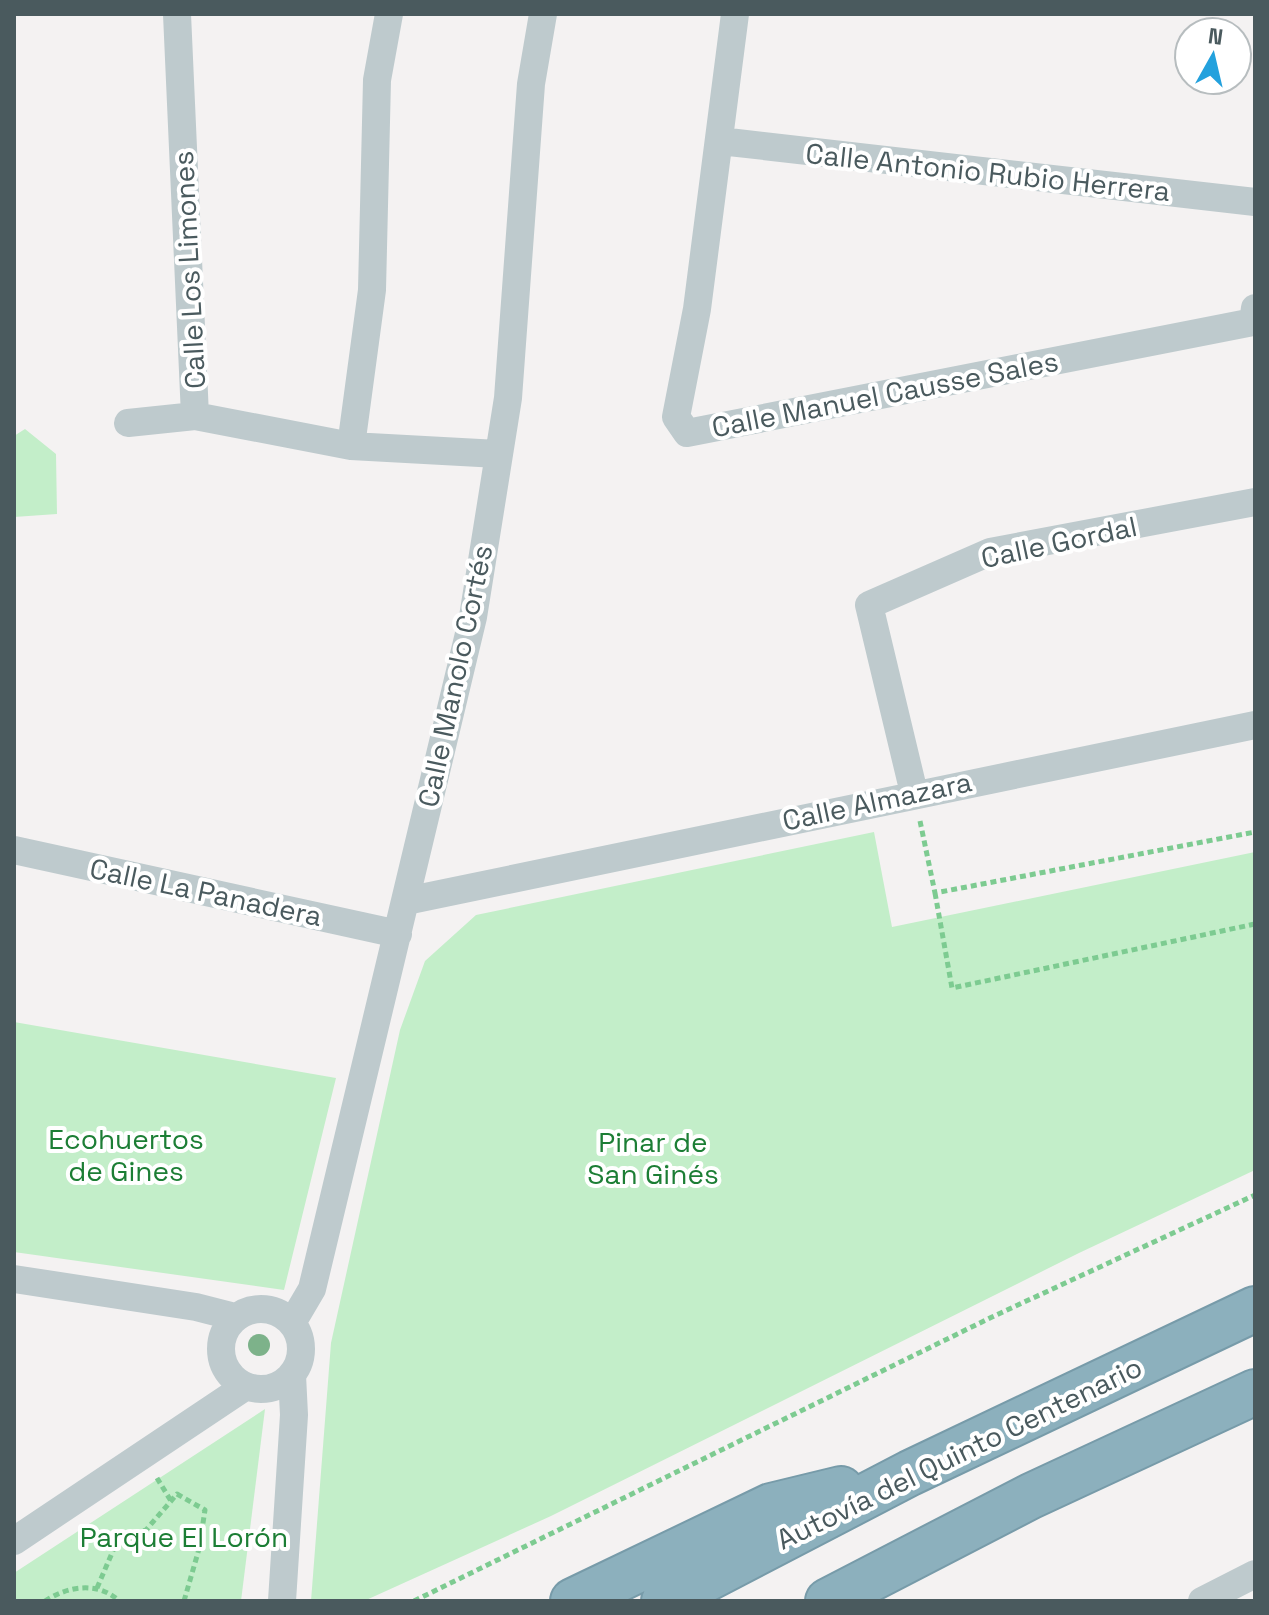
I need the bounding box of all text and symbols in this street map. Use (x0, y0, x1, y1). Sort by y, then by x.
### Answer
north arrow (1173, 16, 1253, 96)
text: N (1207, 21, 1225, 51)
street label: Calle Antonio Rubio Herrera (804, 135, 1172, 209)
street label: Calle Los Limones (165, 150, 213, 390)
street label: Calle Manuel Causse Sales (709, 343, 1061, 445)
street label: Calle Gordal (978, 508, 1140, 576)
street label: Calle Manolo Cortés (410, 542, 500, 810)
street label: Calle Almazara (779, 763, 975, 839)
street label: Calle La Panadera (87, 850, 325, 934)
park label: Ecohuertos de Gines (48, 1121, 204, 1189)
park label: Pinar de San Ginés (587, 1124, 719, 1192)
street label: Autovía del Quinto Centenario (770, 1349, 1148, 1557)
park label: Parque El Lorón (80, 1519, 288, 1555)

